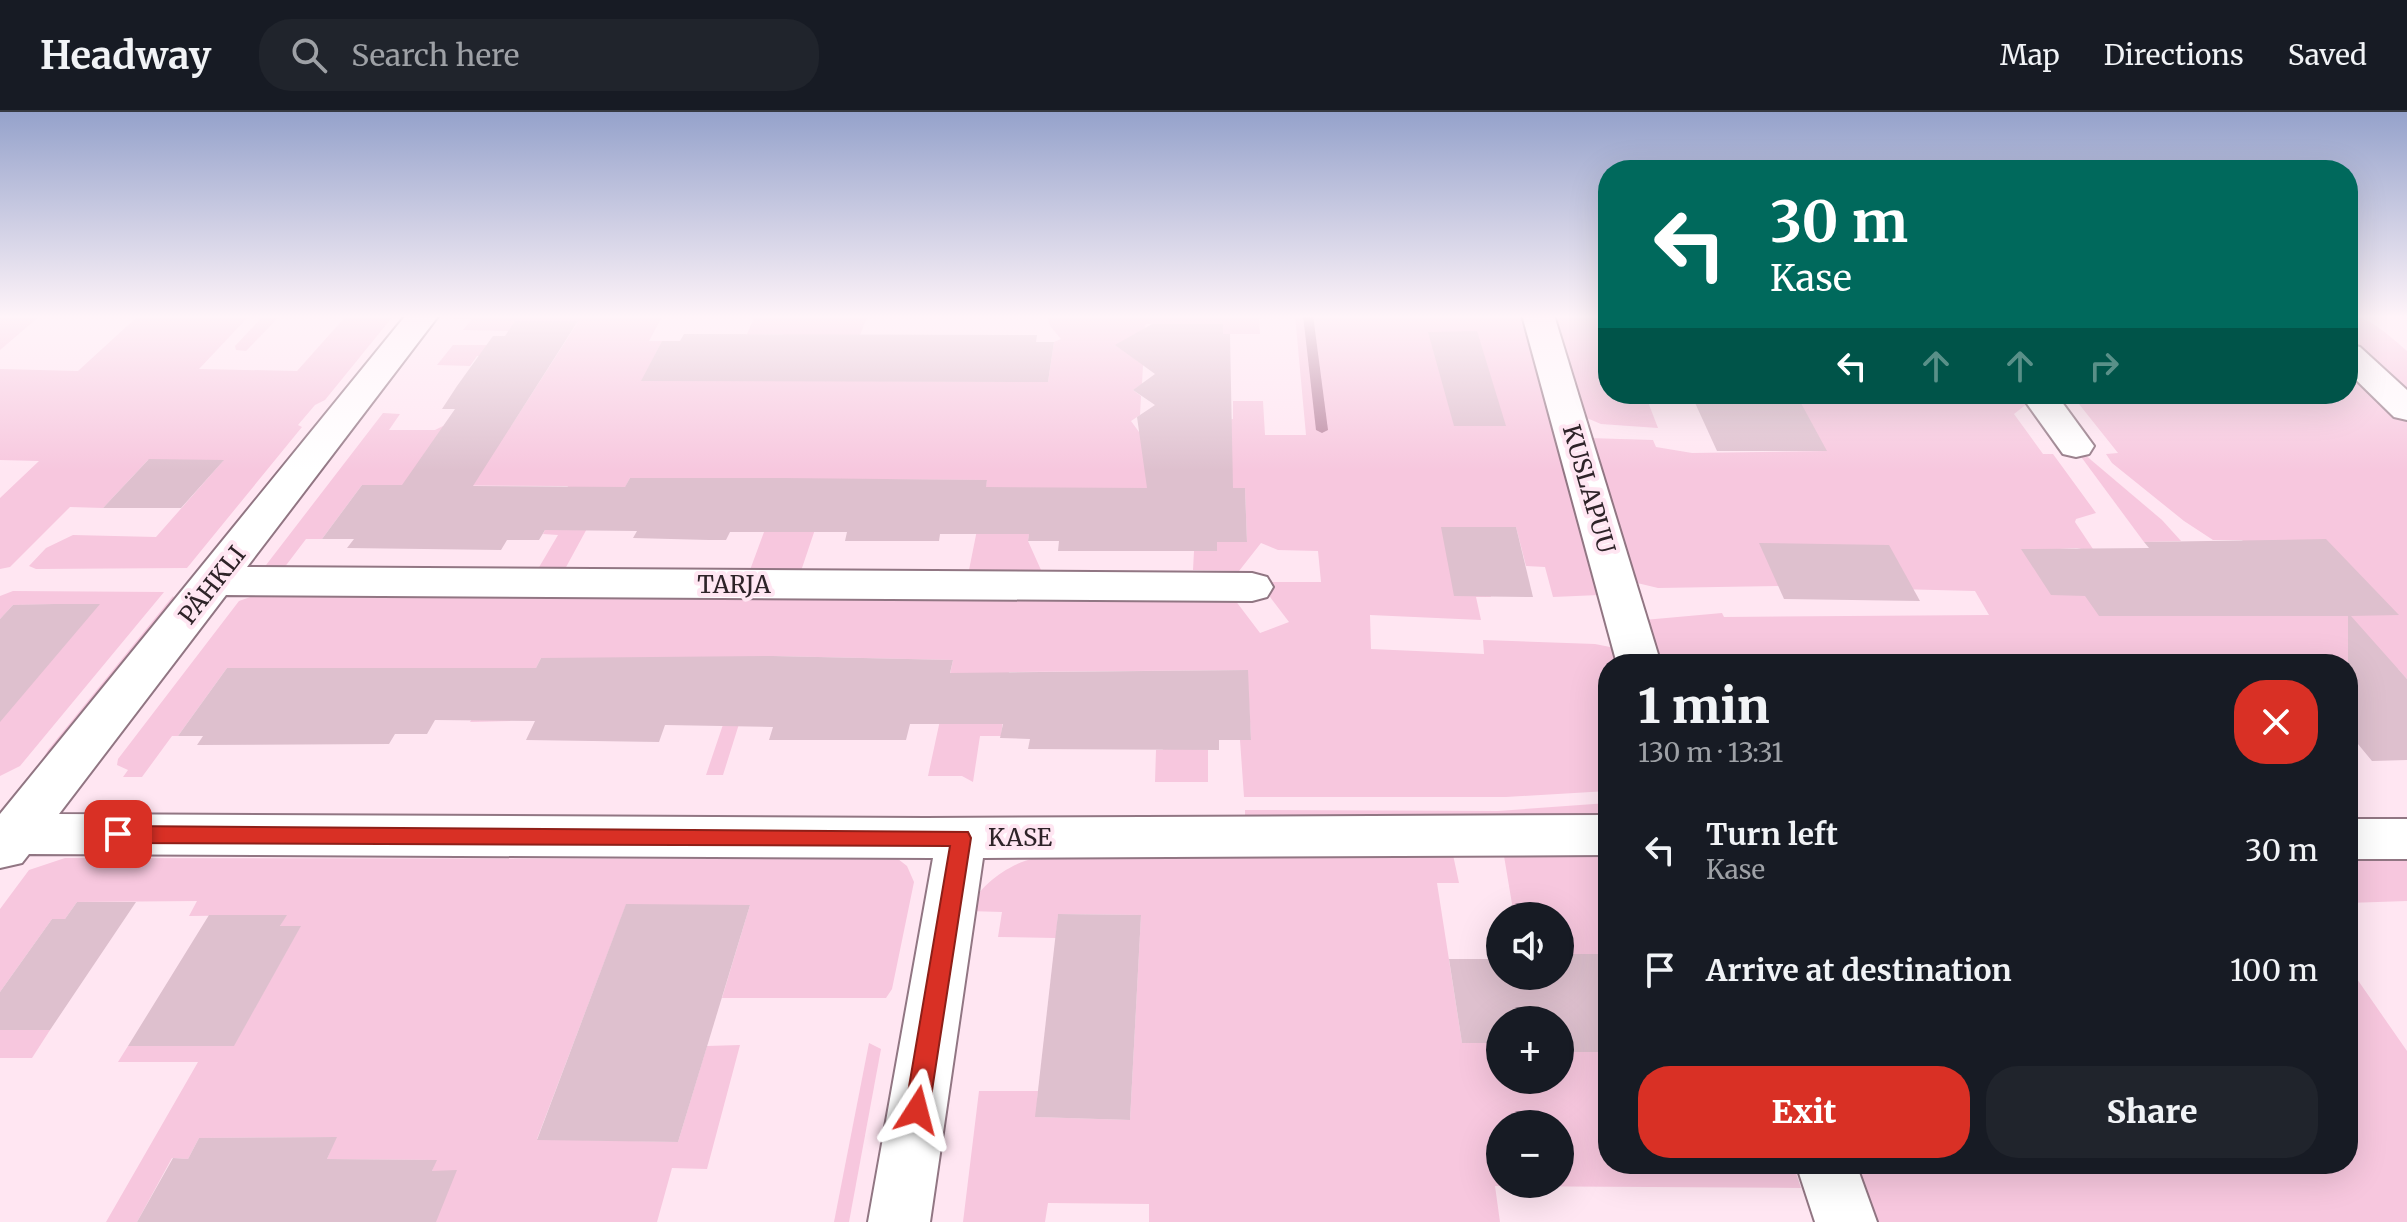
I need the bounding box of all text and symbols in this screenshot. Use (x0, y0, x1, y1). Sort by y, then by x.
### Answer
search box (259, 19, 819, 91)
text: Headway (40, 32, 211, 79)
icon: search (287, 33, 331, 77)
text: Search here (351, 36, 519, 74)
text: Map (2000, 37, 2060, 73)
text: Directions (2104, 37, 2244, 73)
text: Saved (2288, 37, 2367, 73)
text: 30 m (1770, 187, 1908, 257)
icon: left (1638, 192, 1742, 296)
text: Kase (1770, 256, 1852, 301)
icon: left (1830, 344, 1874, 388)
icon: ahead (1914, 344, 1958, 388)
icon: ahead (1998, 344, 2042, 388)
icon: right (2082, 344, 2126, 388)
street label: KUSLAPUU (1556, 421, 1622, 557)
street label: PÄHKLI (172, 540, 252, 630)
street label: TARJA (697, 569, 772, 600)
text: 1 min (1638, 676, 1770, 736)
button: close (2234, 680, 2318, 764)
text: 130 m · 13:31 (1638, 736, 1783, 769)
pin (84, 800, 152, 868)
icon: arrive (96, 812, 140, 856)
text: Turn left (1706, 815, 1838, 853)
street label: KASE (988, 822, 1053, 853)
icon: left (1638, 828, 1682, 872)
text: 30 m (2245, 831, 2318, 869)
text: Kase (1706, 853, 1765, 886)
map controls (1486, 902, 1574, 1198)
button: sound (1486, 902, 1574, 990)
icon: arrive (1638, 948, 1682, 992)
text: Arrive at destination (1706, 951, 2012, 989)
text: 100 m (2230, 951, 2318, 989)
button: + (1486, 1006, 1574, 1094)
button: Exit (1638, 1066, 1970, 1158)
button: Share (1986, 1066, 2318, 1158)
position arrow (875, 1068, 959, 1152)
button: − (1486, 1110, 1574, 1198)

